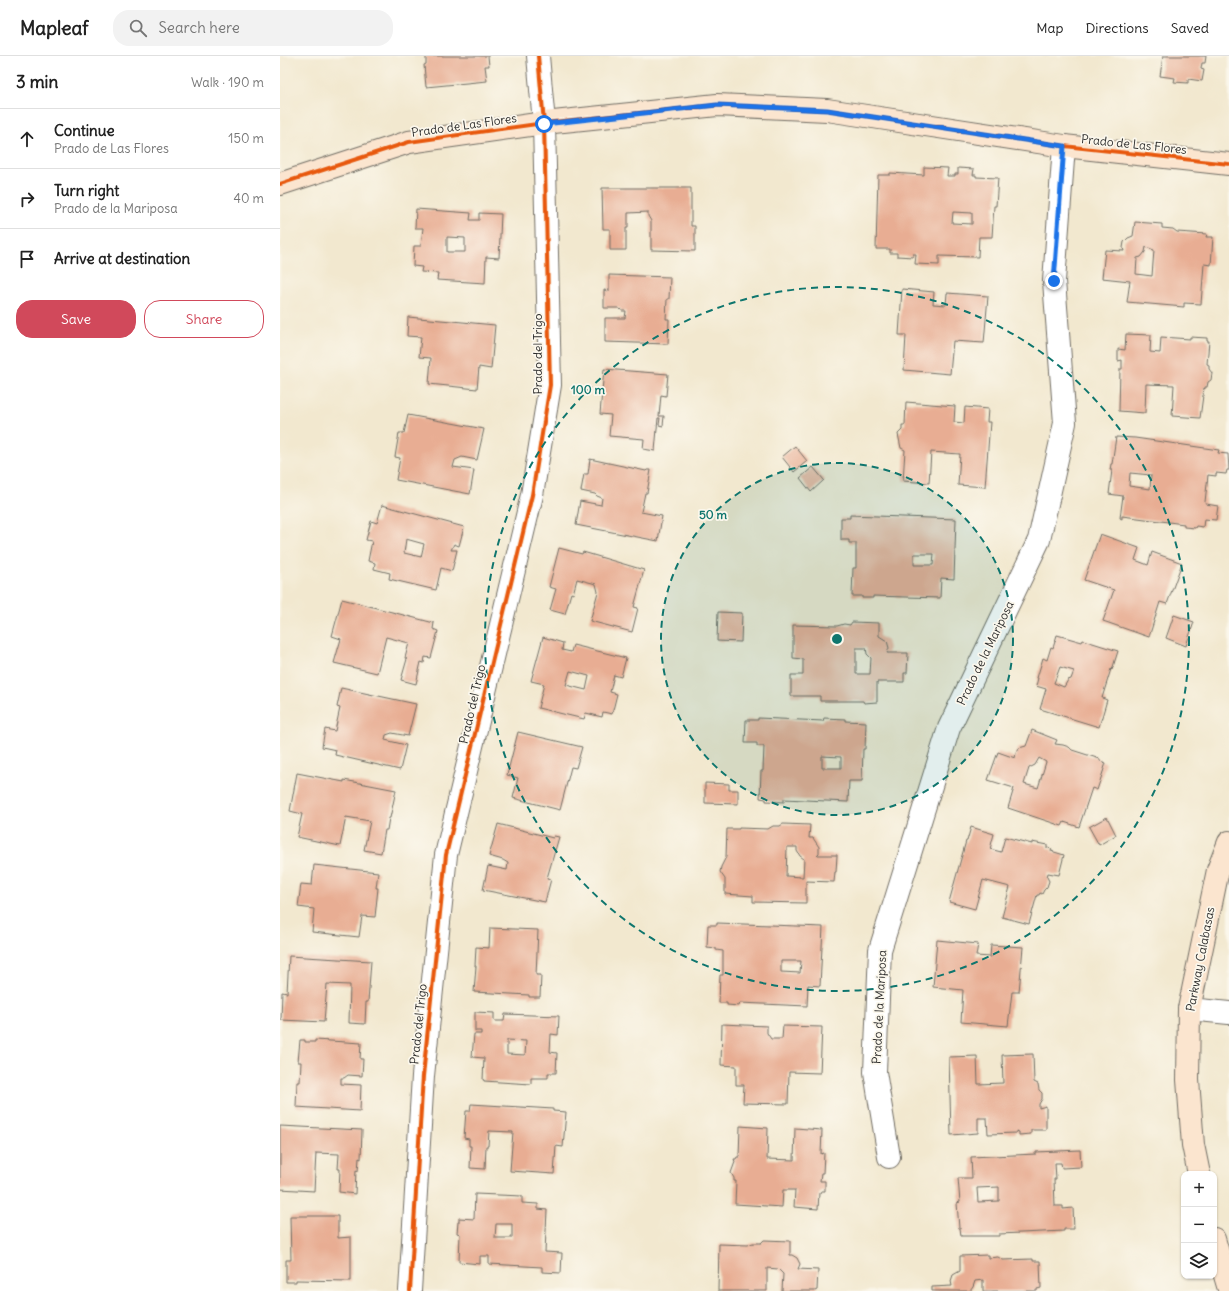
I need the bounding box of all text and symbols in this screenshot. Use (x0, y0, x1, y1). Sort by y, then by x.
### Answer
search box (113, 10, 393, 46)
text: Mapleaf (20, 16, 89, 40)
icon: search (127, 17, 149, 39)
text: Search here (159, 18, 240, 37)
text: Map (1036, 19, 1063, 37)
text: Directions (1085, 19, 1149, 37)
text: Saved (1171, 19, 1209, 37)
text: 3 min (16, 71, 58, 93)
text: Walk · 190 m (191, 74, 264, 91)
street label: Prado de Las Flores (410, 110, 518, 140)
route start (535, 115, 553, 133)
text: Continue (54, 121, 115, 140)
icon: ahead (16, 128, 38, 150)
text: 150 m (228, 130, 264, 147)
street label: Prado de Las Flores (1080, 131, 1188, 157)
text: Prado de Las Flores (54, 140, 169, 157)
text: Turn right (54, 181, 119, 200)
icon: right (16, 188, 38, 210)
text: 40 m (233, 190, 264, 207)
text: Prado de la Mariposa (54, 200, 178, 217)
icon: arrive (16, 248, 38, 270)
text: Arrive at destination (54, 249, 190, 268)
route end (1045, 272, 1063, 290)
button: Save (16, 300, 136, 338)
button: Share (144, 300, 264, 338)
street label: Prado del Trigo (530, 313, 545, 394)
text: 100 m (571, 382, 605, 397)
text: 50 m (699, 507, 728, 522)
street label: Prado de la Mariposa (953, 598, 1017, 708)
centre of rings (830, 632, 844, 646)
street label: Prado del Trigo (456, 663, 488, 745)
street label: Parkway Calabasas (1183, 905, 1217, 1013)
street label: Prado de la Mariposa (869, 949, 889, 1064)
street label: Prado del Trigo (406, 983, 430, 1065)
map controls (1181, 1171, 1217, 1279)
button: + (1181, 1171, 1217, 1207)
button: − (1181, 1207, 1217, 1243)
button: layers (1181, 1243, 1217, 1279)

